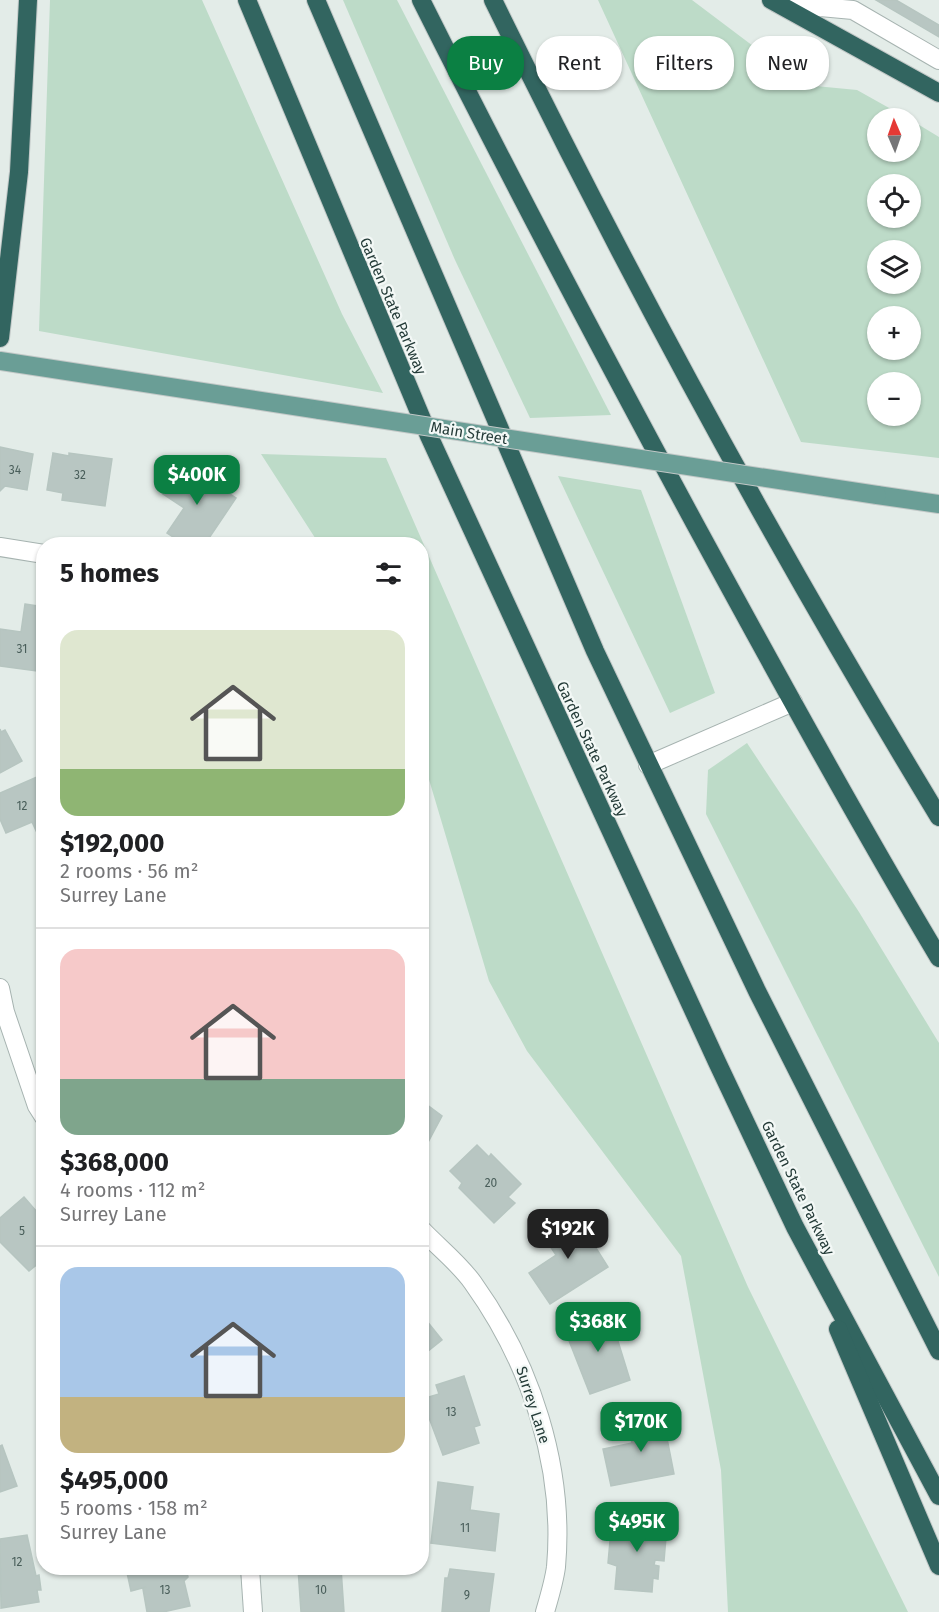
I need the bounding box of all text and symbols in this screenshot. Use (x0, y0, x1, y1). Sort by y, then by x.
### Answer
chip: Buy (447, 36, 524, 90)
chip: Rent (536, 36, 622, 90)
chip: Filters (634, 36, 734, 90)
chip: New (746, 36, 829, 90)
north arrow (867, 108, 921, 162)
map controls (867, 108, 921, 426)
button: locate (867, 174, 921, 228)
street label: Garden State Parkway (356, 235, 430, 378)
button: layers (867, 240, 921, 294)
button: + (867, 306, 921, 360)
button: − (867, 372, 921, 426)
street label: Main Street (429, 418, 509, 448)
pin: $400K (155, 455, 239, 506)
text: $400K (168, 462, 226, 486)
house number: 34 (9, 463, 22, 477)
house number: 32 (74, 468, 86, 482)
icon: filters (372, 557, 405, 590)
text: 5 homes (60, 558, 159, 589)
house number: 31 (17, 642, 27, 656)
icon: home (179, 669, 287, 777)
street label: Garden State Parkway (553, 678, 632, 820)
house number: 12 (16, 799, 28, 813)
text: $192,000 (60, 828, 164, 859)
text: 2 rooms · 56 m² (60, 859, 199, 883)
text: Surrey Lane (60, 883, 167, 907)
icon: home (179, 988, 287, 1096)
street label: Garden State Parkway (758, 1118, 839, 1259)
text: $368,000 (60, 1147, 169, 1178)
house number: 20 (485, 1176, 498, 1190)
text: 4 rooms · 112 m² (60, 1178, 206, 1202)
text: Surrey Lane (60, 1202, 167, 1226)
pin: $192K (526, 1209, 610, 1260)
text: $192K (541, 1216, 595, 1240)
house number: 5 (19, 1224, 25, 1238)
pin: $368K (556, 1302, 640, 1353)
icon: home (179, 1306, 287, 1414)
text: $368K (570, 1309, 626, 1333)
street label: Surrey Lane (512, 1364, 554, 1446)
pin: $170K (599, 1402, 683, 1453)
house number: 13 (445, 1405, 457, 1419)
text: $170K (614, 1409, 668, 1433)
text: $495,000 (60, 1465, 168, 1496)
text: 5 rooms · 158 m² (60, 1496, 208, 1520)
pin: $495K (595, 1502, 679, 1553)
text: $495K (609, 1509, 665, 1533)
text: Surrey Lane (60, 1520, 167, 1544)
house number: 11 (460, 1521, 470, 1535)
house number: 12 (11, 1555, 23, 1569)
house number: 13 (159, 1583, 171, 1597)
house number: 10 (315, 1583, 327, 1597)
house number: 9 (464, 1588, 470, 1602)

